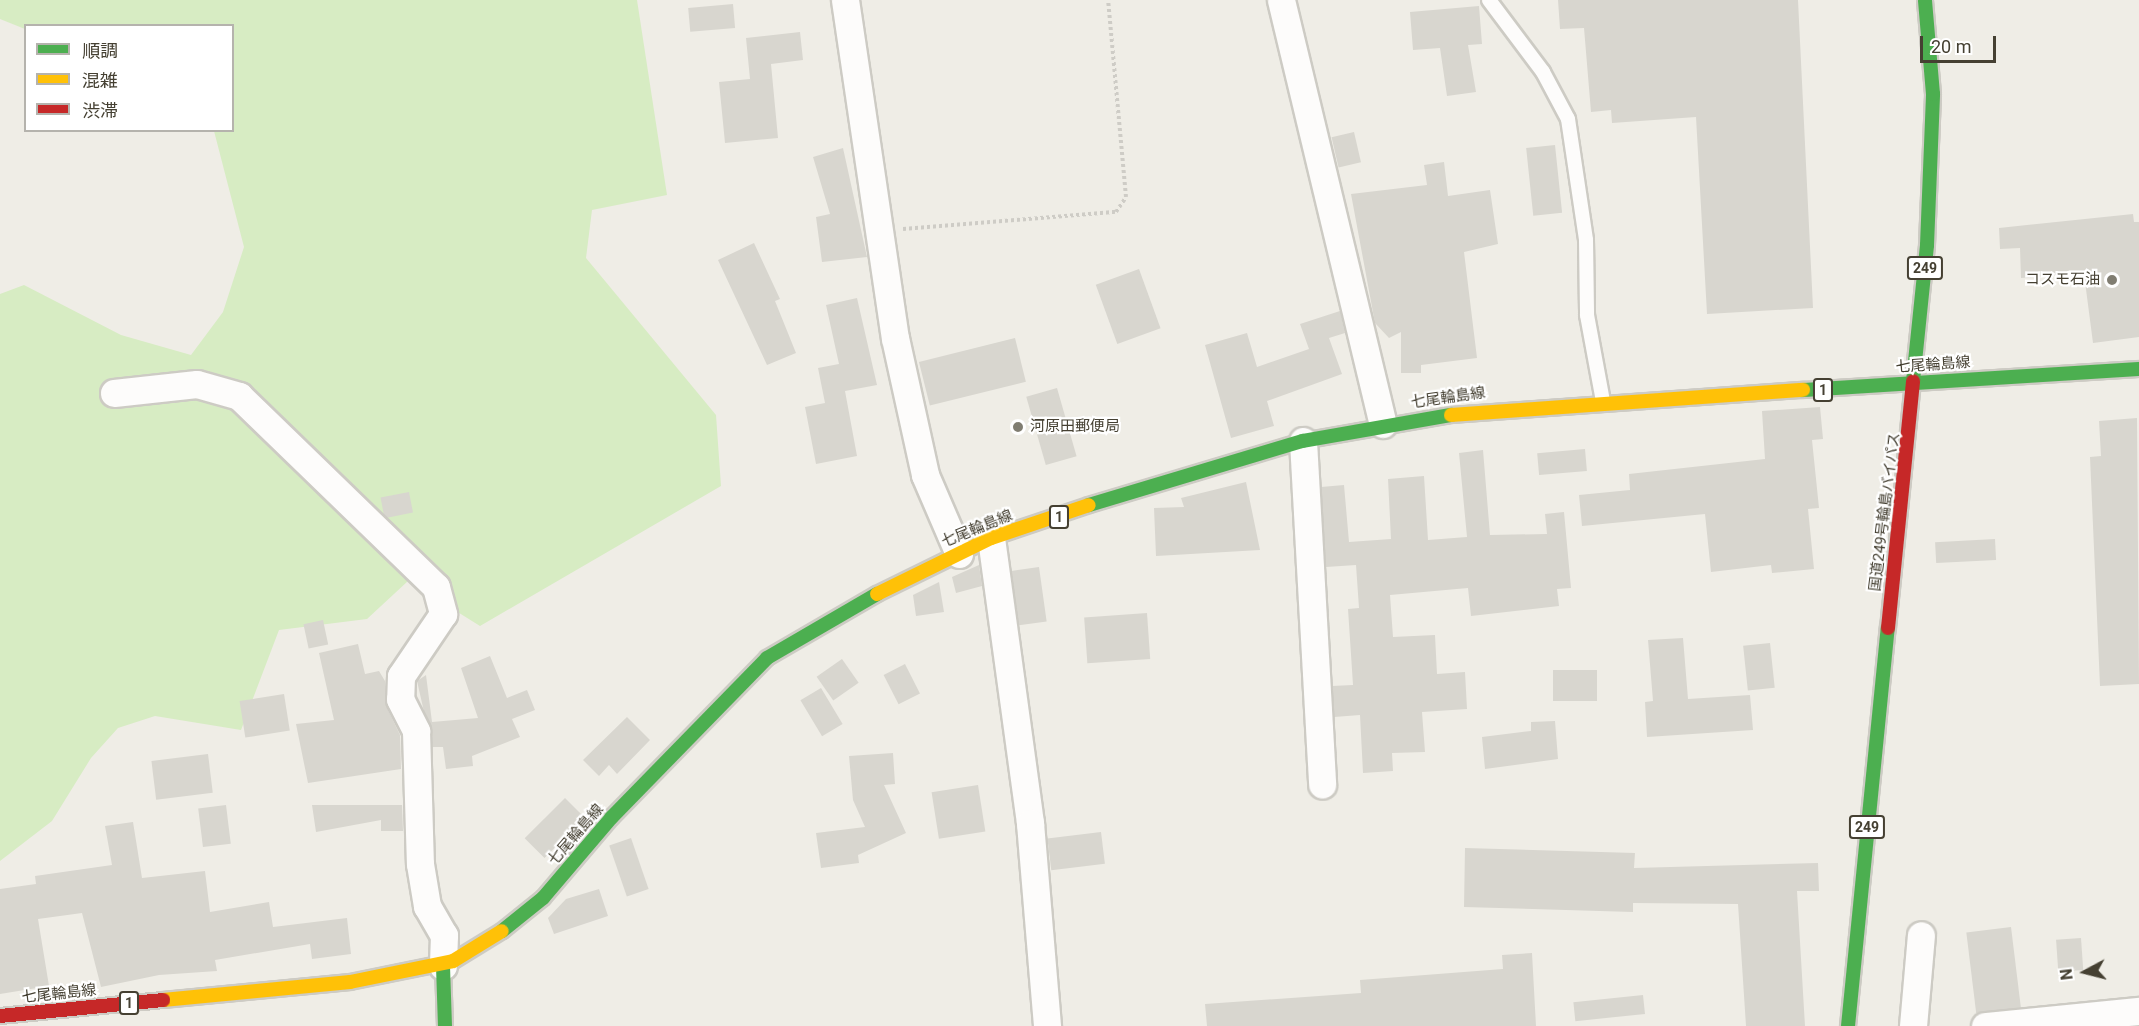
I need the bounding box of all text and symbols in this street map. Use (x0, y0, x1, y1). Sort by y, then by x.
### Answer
legend (24, 24, 234, 132)
scale bar (1923, 24, 2000, 62)
text: 20 m (1931, 36, 1971, 57)
text: 順調 (82, 40, 118, 61)
text: 混雑 (82, 70, 118, 91)
text: 渋滞 (82, 100, 118, 121)
road number: 249 (1906, 257, 1944, 279)
place label: コスモ石油 (2025, 271, 2100, 289)
marker: コスモ石油 (2105, 273, 2119, 287)
street label: 七尾輪島線 (1895, 353, 1971, 377)
road number: 1 (1812, 379, 1834, 401)
street label: 七尾輪島線 (1410, 384, 1486, 412)
place label: 河原田郵便局 (1030, 418, 1120, 436)
marker: 河原田郵便局 (1011, 420, 1025, 434)
street label: 国道249号輪島バイパス (1866, 431, 1904, 593)
road number: 1 (1048, 506, 1070, 528)
street label: 七尾輪島線 (939, 507, 1015, 551)
street label: 七尾輪島線 (545, 801, 607, 869)
road number: 249 (1848, 816, 1886, 838)
north arrow (2055, 942, 2115, 1002)
text: N (2057, 967, 2077, 981)
street label: 七尾輪島線 (21, 981, 97, 1007)
road number: 1 (118, 992, 140, 1014)

